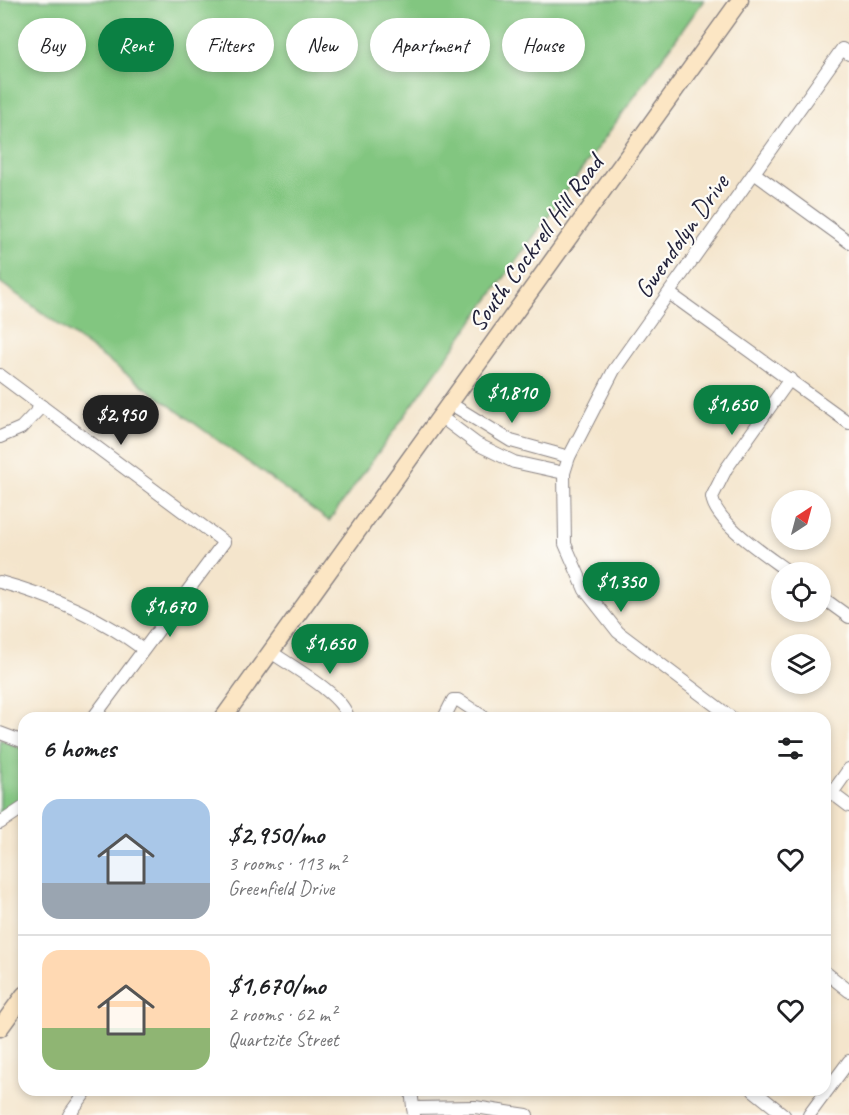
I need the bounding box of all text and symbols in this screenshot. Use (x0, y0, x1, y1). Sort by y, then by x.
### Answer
chip: Buy (18, 18, 86, 72)
chip: Rent (98, 18, 174, 72)
chip: Filters (186, 18, 274, 72)
chip: New (286, 18, 358, 72)
chip: Apartment (370, 18, 490, 72)
chip: House (502, 18, 585, 72)
street label: South Cockrell Hill Road (460, 146, 613, 338)
street label: Gwendolyn Drive (627, 167, 737, 305)
pin: $1,810 (463, 373, 561, 424)
text: $1,810 (488, 380, 536, 405)
pin: $1,650 (683, 385, 781, 436)
text: $1,650 (707, 392, 757, 417)
pin: $2,950 (72, 395, 170, 446)
text: $2,950 (97, 402, 145, 427)
north arrow (771, 490, 831, 550)
map controls (771, 490, 831, 694)
pin: $1,350 (572, 562, 670, 613)
button: locate (771, 562, 831, 622)
text: $1,350 (597, 569, 645, 594)
pin: $1,670 (121, 587, 219, 638)
text: $1,670 (145, 594, 195, 619)
pin: $1,650 (281, 624, 379, 675)
text: $1,650 (305, 631, 355, 656)
button: layers (771, 634, 831, 694)
text: 6 homes (42, 732, 116, 765)
icon: filters (774, 732, 807, 765)
text: $2,950/mo (228, 818, 324, 851)
icon: home (90, 823, 162, 895)
icon: heart (774, 843, 807, 876)
text: 3 rooms · 113 m² (228, 851, 345, 876)
text: Greenfield Drive (228, 876, 334, 901)
text: $1,670/mo (228, 969, 325, 1002)
icon: home (90, 974, 162, 1046)
icon: heart (774, 994, 807, 1027)
text: 2 rooms · 62 m² (228, 1002, 336, 1027)
text: Quartzite Street (228, 1027, 338, 1052)

